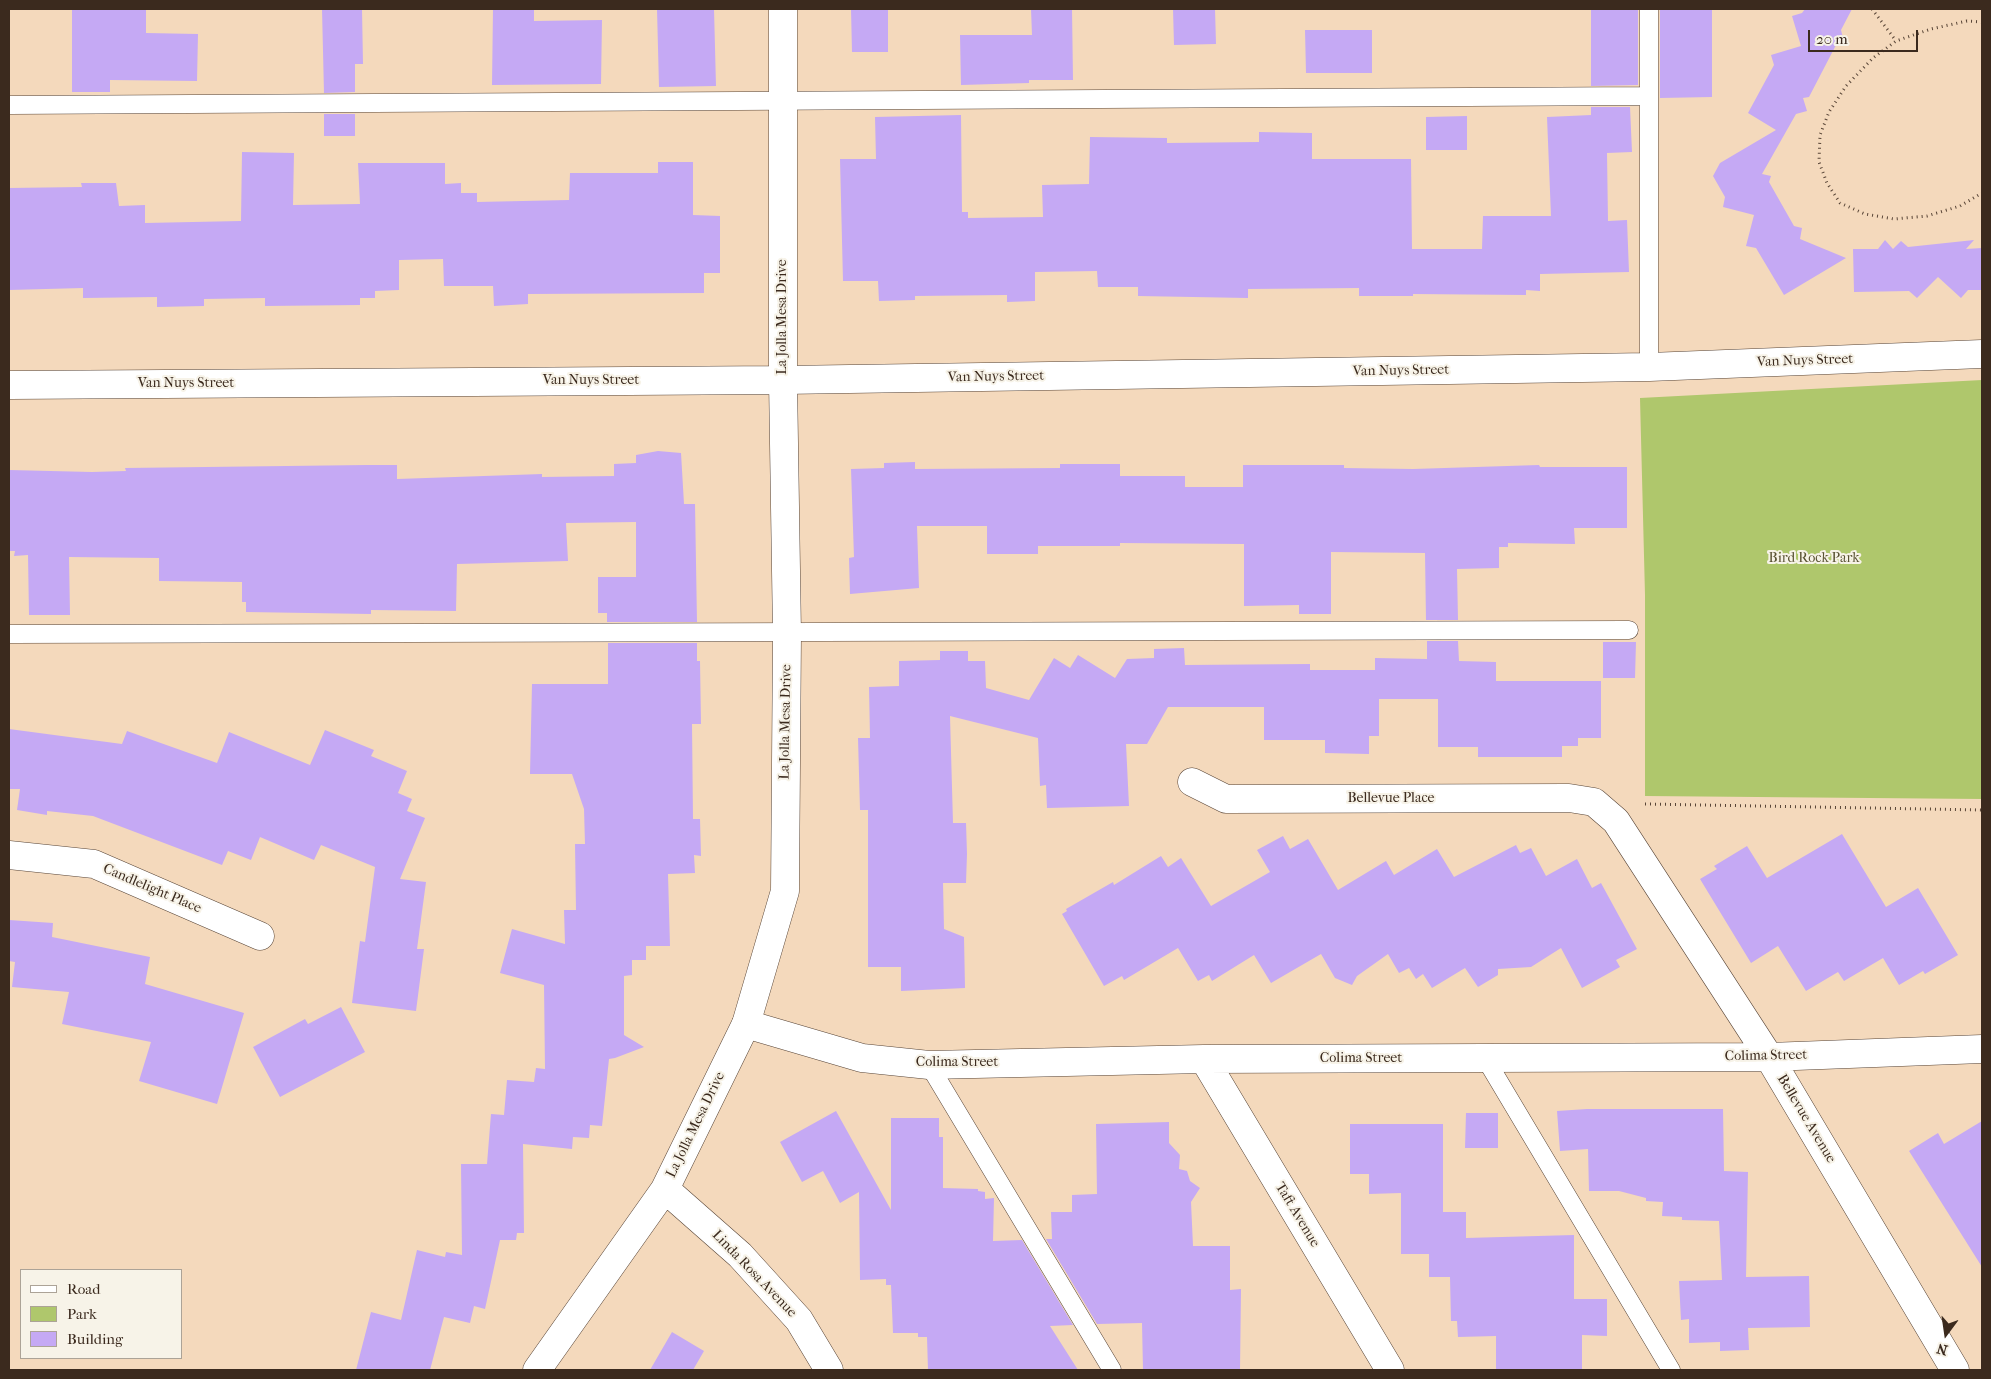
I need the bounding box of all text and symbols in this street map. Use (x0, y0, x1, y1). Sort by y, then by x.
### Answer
scale bar (1811, 20, 1921, 52)
text: 20 m (1816, 30, 1848, 48)
street label: La Jolla Mesa Drive (775, 259, 791, 375)
street label: Van Nuys Street (1757, 351, 1853, 371)
street label: Van Nuys Street (1353, 362, 1449, 380)
street label: Van Nuys Street (948, 368, 1044, 386)
street label: Van Nuys Street (543, 373, 639, 389)
street label: Van Nuys Street (138, 376, 234, 392)
park label: Bird Rock Park (1769, 551, 1859, 567)
street label: La Jolla Mesa Drive (777, 664, 795, 780)
street label: Bellevue Place (1347, 791, 1435, 807)
street label: Candlelight Place (100, 861, 204, 917)
street label: Colima Street (1725, 1047, 1807, 1065)
street label: Colima Street (1320, 1051, 1402, 1067)
street label: Colima Street (916, 1055, 998, 1071)
street label: La Jolla Mesa Drive (663, 1069, 729, 1181)
street label: Bellevue Avenue (1773, 1072, 1839, 1166)
street label: Taft Avenue (1271, 1180, 1323, 1250)
street label: Linda Rosa Avenue (708, 1227, 800, 1321)
legend (20, 1269, 182, 1359)
text: Road (67, 1280, 100, 1298)
text: Park (67, 1305, 97, 1323)
north arrow (1921, 1309, 1971, 1359)
text: Building (67, 1330, 123, 1348)
text: N (1935, 1340, 1949, 1359)

